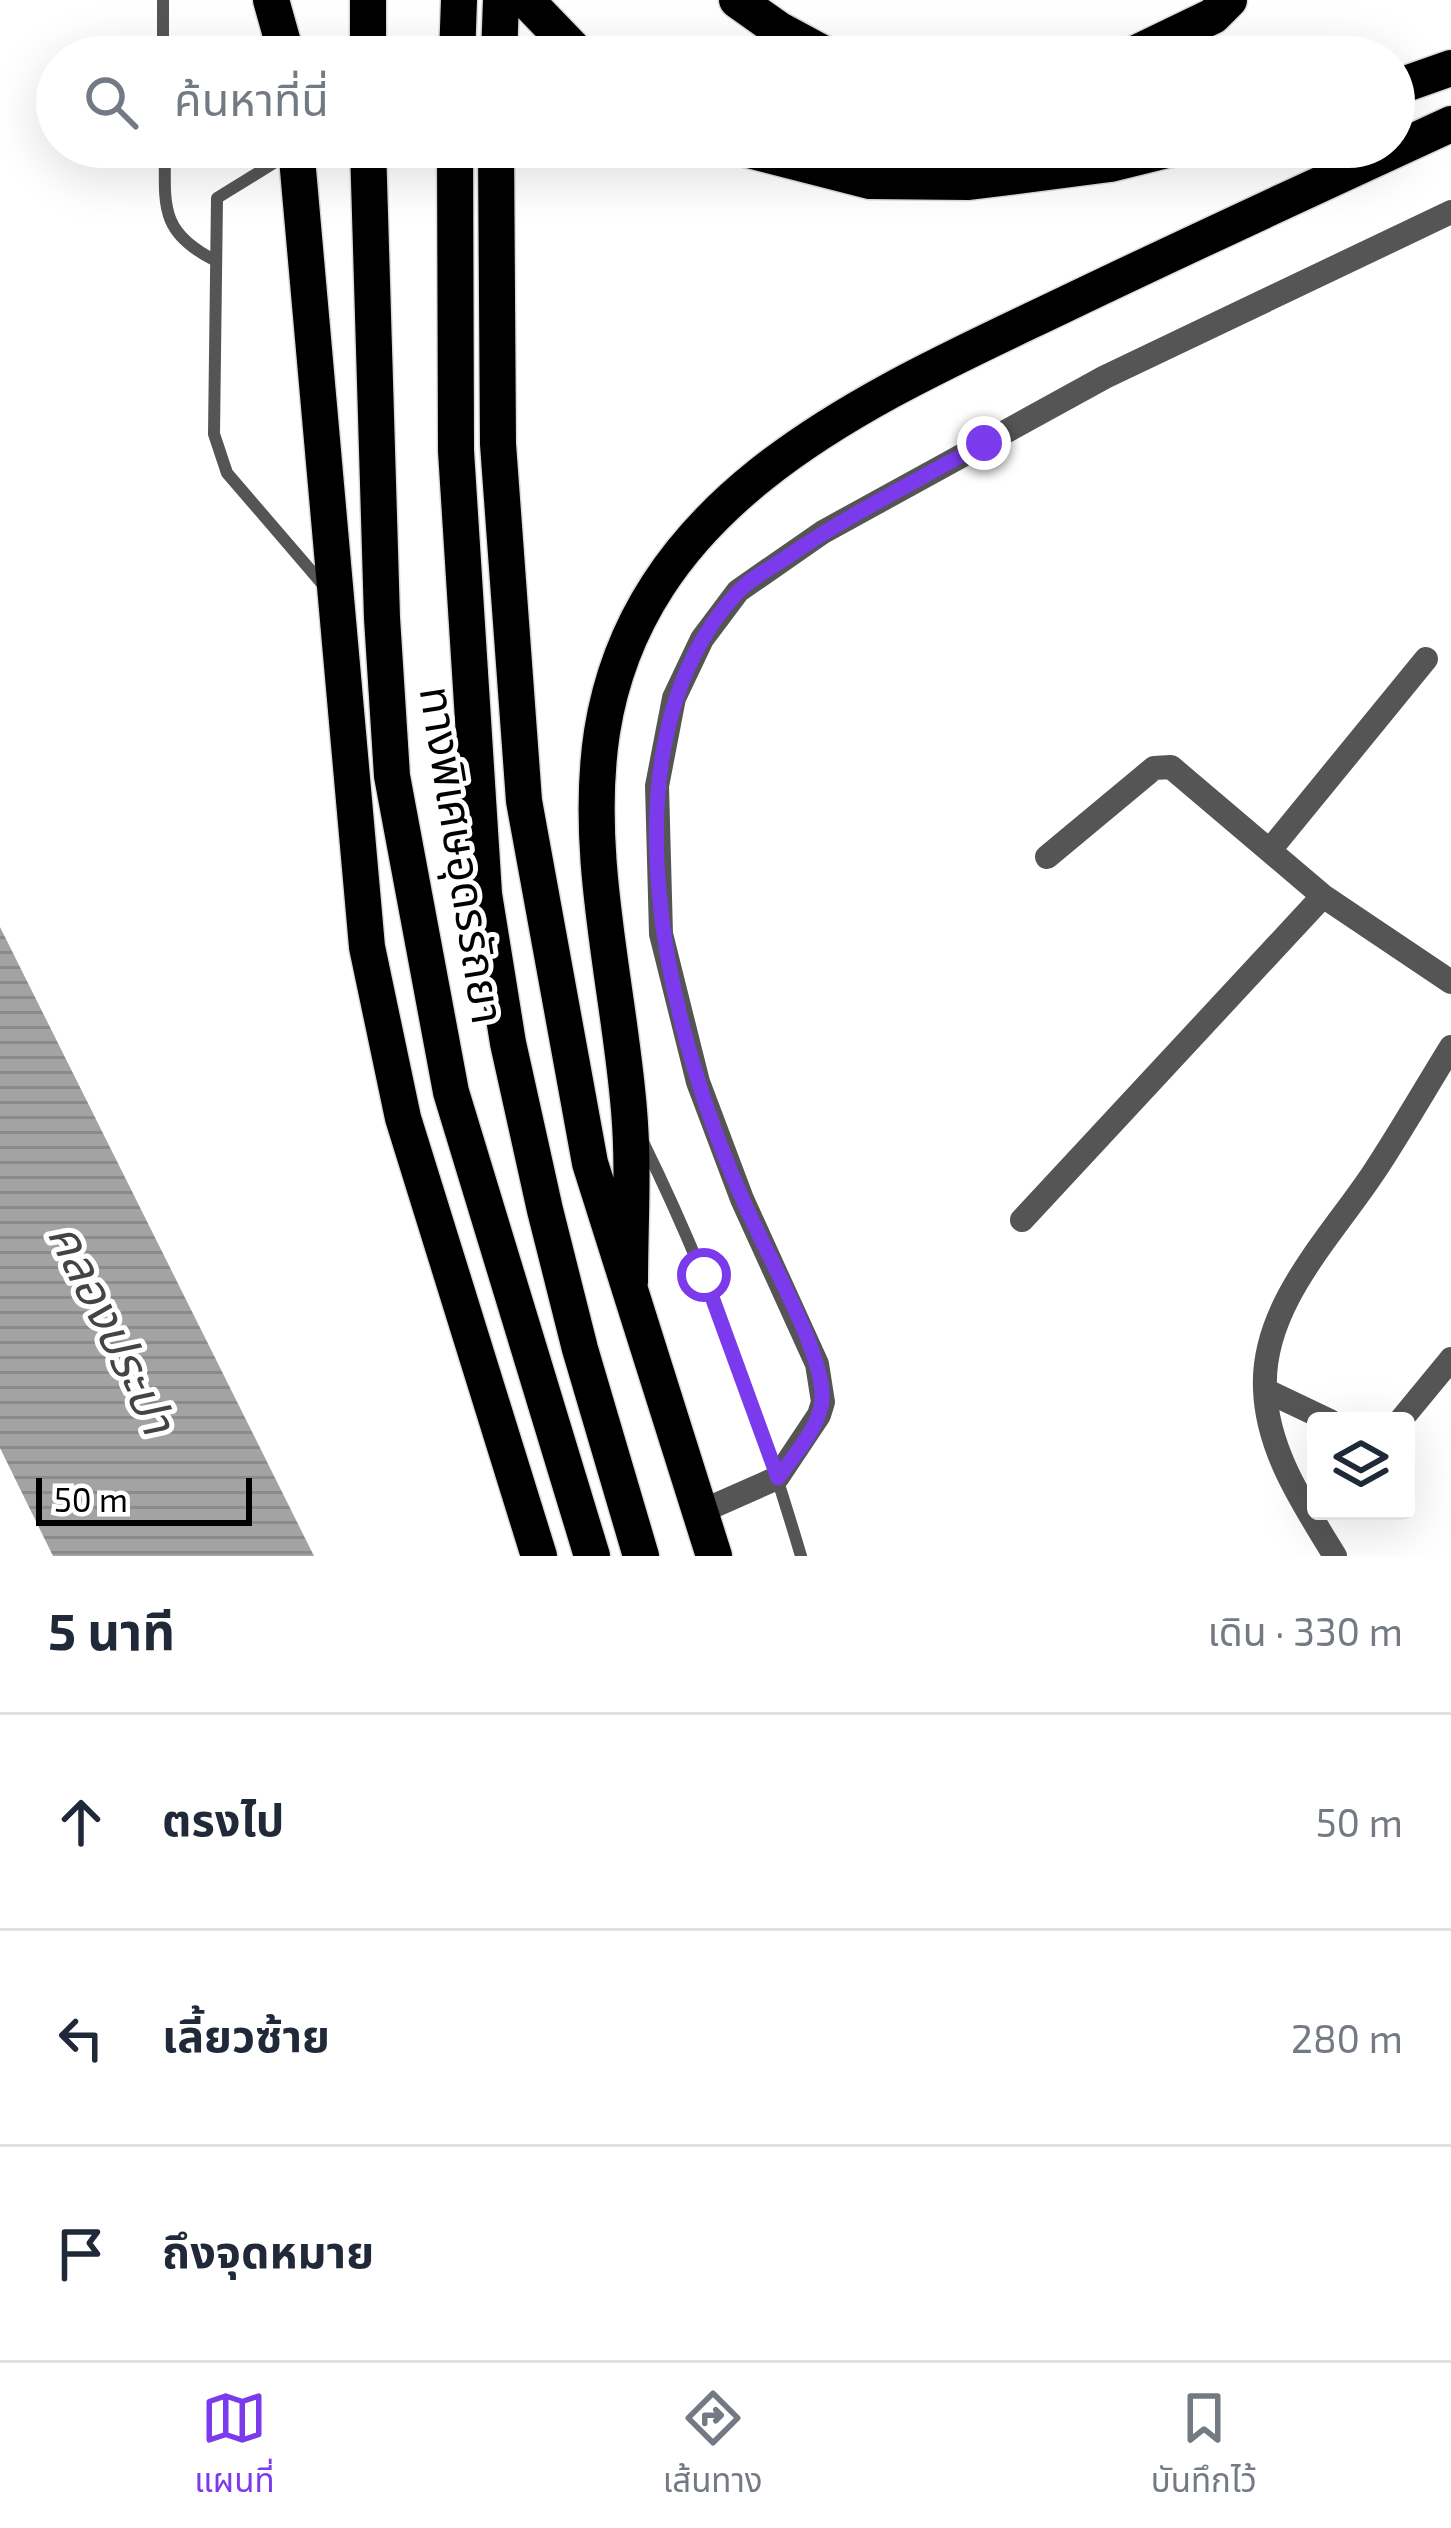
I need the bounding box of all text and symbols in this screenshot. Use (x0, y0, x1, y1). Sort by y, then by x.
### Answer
search box (36, 36, 1415, 168)
icon: search (78, 69, 144, 135)
text: ค้นหาที่นี่ (174, 71, 329, 125)
route end (957, 416, 1011, 470)
street label: ทางพิเศษอุดรรัถยา (408, 682, 517, 1028)
water label: คลองประปา (38, 1212, 191, 1444)
route start (677, 1248, 731, 1302)
map controls (1307, 1412, 1415, 1520)
button: layers (1307, 1412, 1415, 1520)
scale bar (36, 1472, 252, 1525)
text: 50 m (54, 1479, 128, 1519)
text: 5 นาที (48, 1599, 175, 1660)
text: เดิน · 330 m (1208, 1607, 1403, 1654)
icon: ahead (48, 1789, 114, 1855)
text: ตรงไป (162, 1791, 284, 1845)
text: 50 m (1316, 1798, 1403, 1845)
icon: left (48, 2005, 114, 2071)
text: เลี้ยวซ้าย (162, 2007, 330, 2061)
text: 280 m (1291, 2014, 1403, 2061)
icon: arrive (48, 2221, 114, 2287)
text: ถึงจุดหมาย (162, 2223, 374, 2277)
tab: แผนที่ (194, 2385, 275, 2507)
tab: เส้นทาง (663, 2385, 763, 2507)
tab: บันทึกไว้ (1151, 2385, 1257, 2507)

